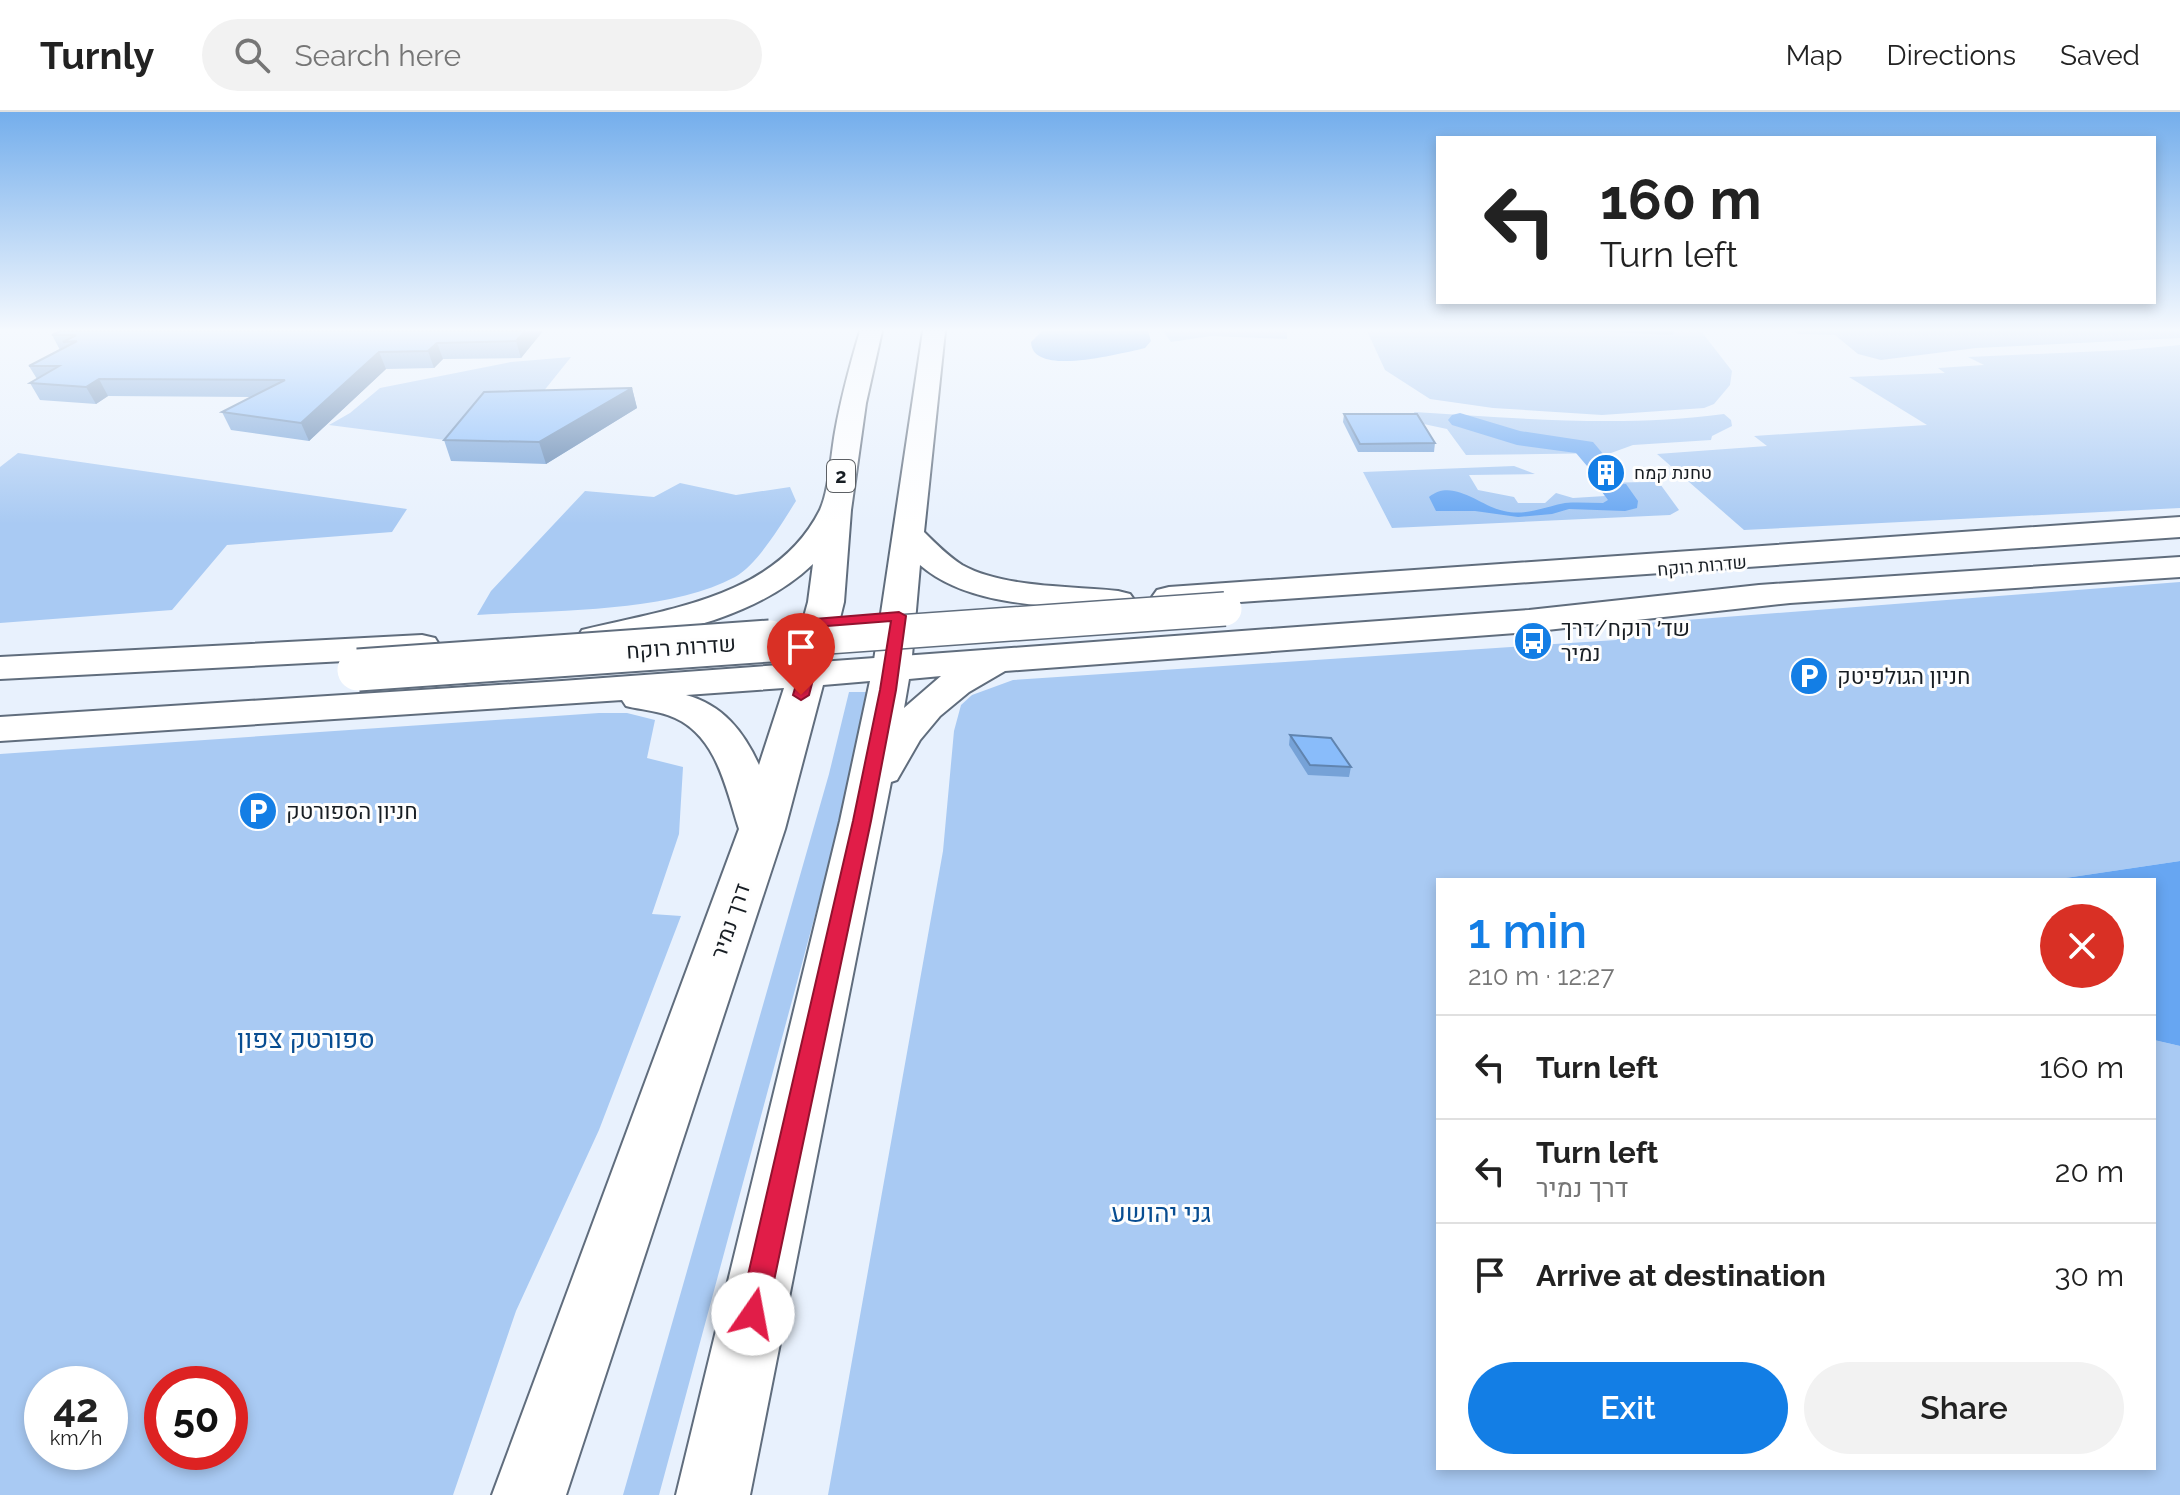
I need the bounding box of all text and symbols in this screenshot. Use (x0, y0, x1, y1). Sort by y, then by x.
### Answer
search box (202, 19, 762, 91)
text: Turnly (40, 33, 154, 78)
icon: search (230, 33, 274, 77)
text: Search here (294, 38, 461, 73)
text: Map (1786, 39, 1843, 72)
text: Directions (1887, 39, 2016, 72)
text: Saved (2060, 39, 2140, 72)
text: 160 m (1600, 166, 1762, 232)
icon: left (1468, 168, 1572, 272)
text: Turn left (1600, 233, 1738, 275)
building icon: טחנת קמח (1585, 452, 1627, 494)
road number: 2 (827, 460, 855, 492)
place label: טחנת קמח (1634, 462, 1712, 483)
street label: שדרות רוקח (1656, 551, 1748, 580)
pin (767, 613, 835, 695)
place label: שד׳ רוקח/דרך נמיר (1561, 615, 1690, 666)
bus stop icon: שד׳ רוקח/דרך נמיר (1512, 620, 1554, 662)
icon: arrive (779, 625, 823, 669)
street label: שדרות רוקח (625, 630, 737, 664)
parking icon: חניון הגולפיטק (1788, 655, 1830, 697)
place label: חניון הגולפיטק (1837, 663, 1970, 689)
parking icon: חניון הספורטק (237, 790, 279, 832)
place label: חניון הספורטק (286, 798, 418, 824)
street label: דרך נמיר (705, 880, 755, 962)
text: 1 min (1468, 903, 1587, 959)
button: close (2040, 904, 2124, 988)
text: 210 m · 12:27 (1468, 961, 1614, 991)
park label: ספורטק צפון (237, 1024, 375, 1054)
icon: left (1468, 1045, 1512, 1089)
text: Turn left (1536, 1050, 1658, 1085)
text: 160 m (2039, 1050, 2124, 1085)
text: Turn left (1536, 1135, 1658, 1170)
icon: left (1468, 1149, 1512, 1193)
text: 20 m (2055, 1154, 2124, 1189)
text: דרך נמיר (1536, 1173, 1628, 1203)
park label: גני יהושע (1111, 1198, 1211, 1228)
icon: arrive (1468, 1253, 1512, 1297)
text: Arrive at destination (1536, 1258, 1826, 1293)
text: 30 m (2054, 1258, 2124, 1293)
position arrow (711, 1272, 795, 1356)
button: Exit (1468, 1362, 1788, 1454)
button: Share (1804, 1362, 2124, 1454)
speed limit sign: 50 (144, 1366, 248, 1470)
text: 42 (53, 1384, 99, 1431)
text: km/h (50, 1426, 102, 1450)

